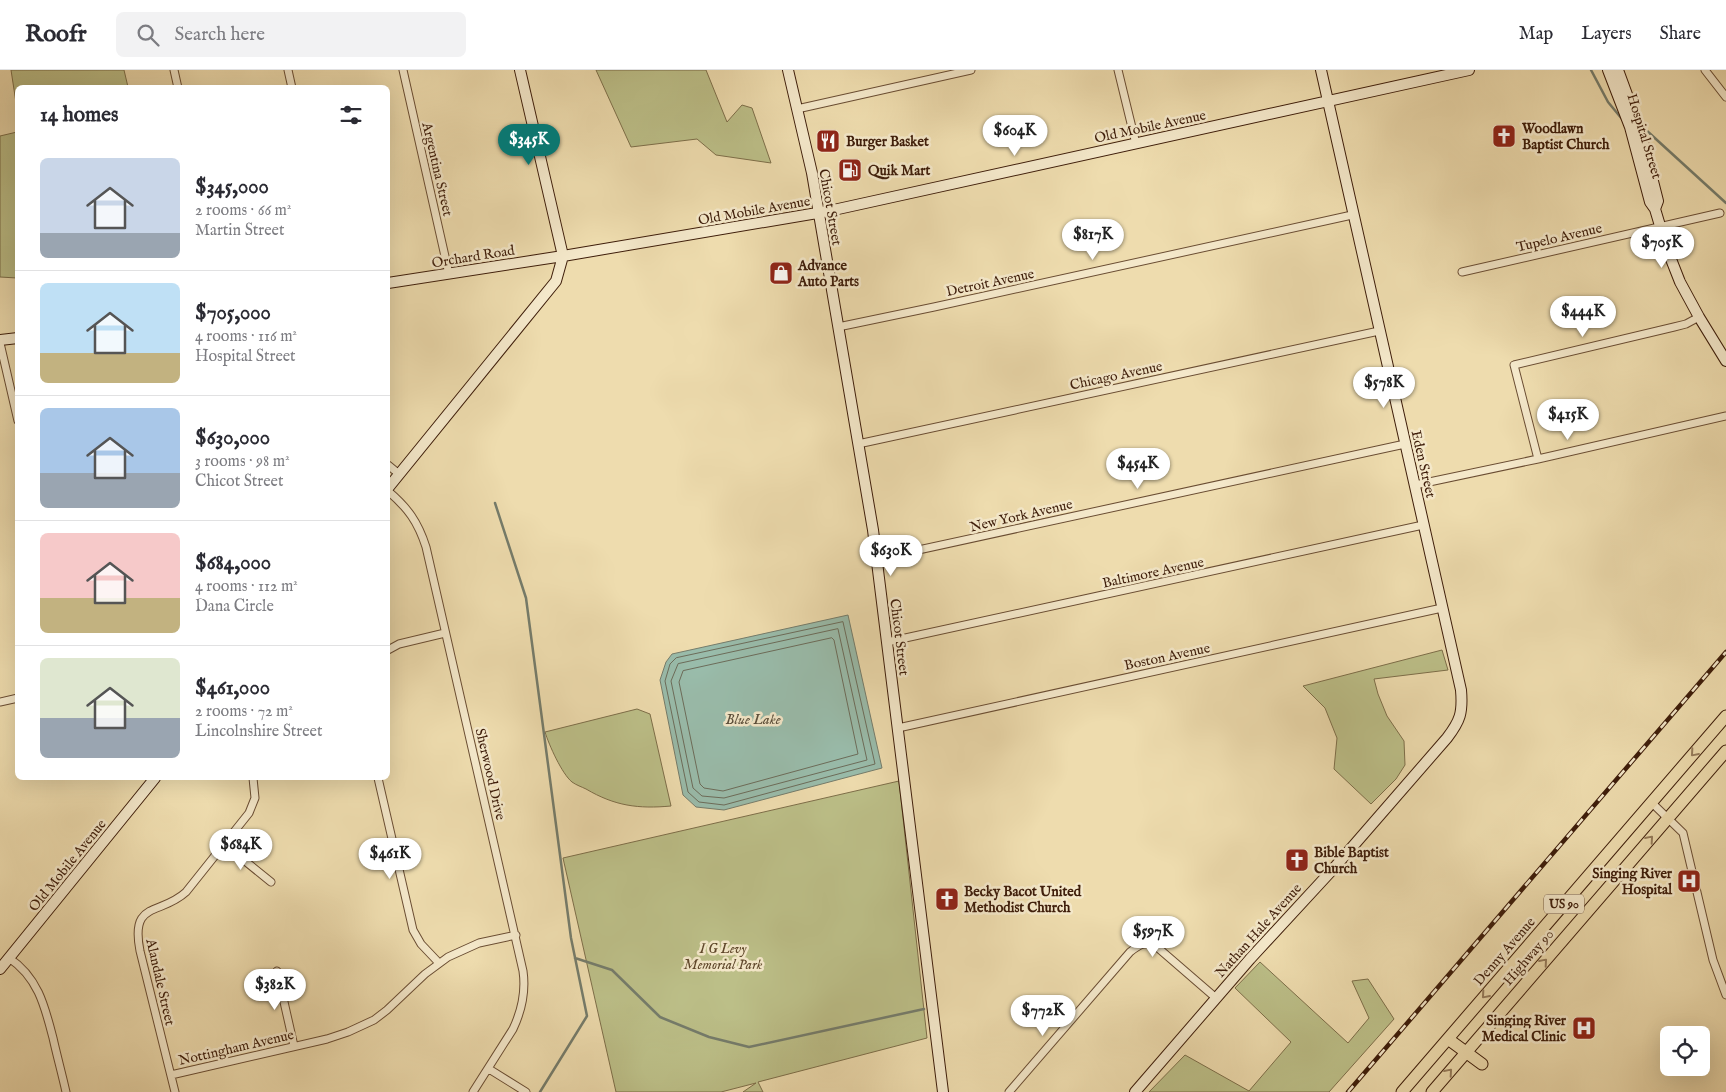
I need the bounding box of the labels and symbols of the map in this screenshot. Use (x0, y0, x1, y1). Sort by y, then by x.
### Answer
street label: Hospital Street (1623, 92, 1666, 181)
street label: Old Mobile Avenue (1093, 106, 1208, 148)
pin: $604K (980, 114, 1050, 157)
street label: Argentina Street (417, 119, 457, 218)
place label: Woodlawn Baptist Church (1521, 120, 1610, 154)
church icon: Woodlawn Baptist Church (1491, 123, 1517, 149)
pin: $345K (494, 124, 564, 166)
restaurant icon: Burger Basket (815, 128, 841, 154)
place label: Burger Basket (846, 133, 929, 151)
fuel station icon: Quik Mart (837, 157, 863, 183)
place label: Quik Mart (868, 162, 930, 180)
street label: Chicot Street (814, 168, 846, 247)
street label: Old Mobile Avenue (697, 192, 812, 230)
pin: $817K (1058, 218, 1128, 261)
street label: Tupelo Avenue (1515, 219, 1604, 257)
pin: $705K (1627, 226, 1697, 269)
street label: Orchard Road (430, 241, 516, 272)
place label: Advance Auto Parts (797, 257, 859, 291)
shop icon: Advance Auto Parts (768, 260, 794, 286)
street label: Detroit Avenue (945, 265, 1036, 301)
pin: $444K (1548, 296, 1618, 338)
street label: Chicago Avenue (1068, 357, 1165, 395)
pin: $578K (1349, 366, 1419, 409)
pin: $415K (1533, 398, 1603, 441)
street label: Eden Street (1407, 429, 1440, 500)
pin: $454K (1103, 448, 1173, 490)
street label: New York Avenue (968, 495, 1075, 537)
pin: $630K (856, 534, 926, 577)
street label: Baltimore Avenue (1101, 553, 1206, 593)
street label: Chicot Street (885, 598, 913, 677)
street label: Boston Avenue (1123, 639, 1212, 675)
water label: Blue Lake (725, 710, 781, 729)
street label: Sherwood Drive (471, 727, 509, 822)
one-way arrow (1691, 747, 1700, 756)
street label: Old Mobile Avenue (25, 815, 111, 915)
pin: $684K (206, 828, 276, 871)
one-way arrow (1644, 836, 1653, 845)
pin: $461K (355, 838, 425, 880)
place label: Bible Baptist Church (1314, 844, 1389, 878)
church icon: Bible Baptist Church (1284, 847, 1310, 873)
place label: Singing River Hospital (1592, 865, 1673, 899)
hospital icon: Singing River Hospital (1676, 868, 1702, 894)
street label: Nathan Hale Avenue (1212, 879, 1306, 982)
place label: Becky Bacot United Methodist Church (964, 883, 1082, 917)
church icon: Becky Bacot United Methodist Church (934, 886, 960, 912)
road number: US 90 (1544, 894, 1584, 914)
street label: Denny Avenue (1470, 913, 1540, 990)
pin: $597K (1118, 916, 1188, 958)
street label: Highway 90 (1499, 926, 1558, 989)
street label: Alandale Street (141, 936, 179, 1027)
park label: I G Levy Memorial Park (684, 940, 763, 974)
one-way arrow (1538, 959, 1547, 968)
pin: $382K (240, 968, 310, 1011)
one-way arrow (1482, 990, 1491, 999)
pin: $772K (1008, 994, 1078, 1037)
place label: Singing River Medical Clinic (1482, 1012, 1567, 1046)
hospital icon: Singing River Medical Clinic (1571, 1015, 1597, 1041)
street label: Nottingham Avenue (177, 1026, 296, 1070)
one-way arrow (1443, 1069, 1452, 1078)

